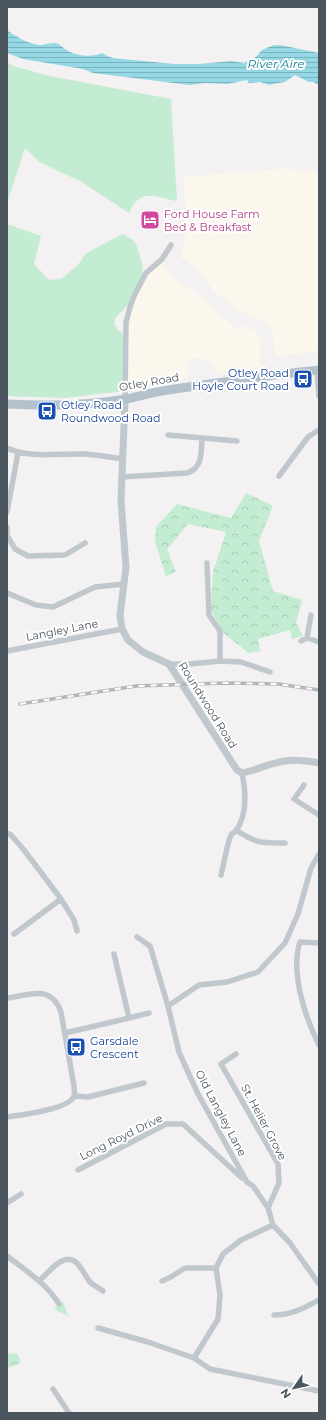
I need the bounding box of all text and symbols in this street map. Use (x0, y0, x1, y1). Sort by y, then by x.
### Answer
water label: River Aire (247, 56, 305, 71)
place label: Ford House Farm Bed & Breakfast (164, 207, 260, 234)
hotel icon: Ford House Farm Bed & Breakfast (139, 209, 161, 231)
place label: Otley Road Hoyle Court Road (192, 366, 289, 393)
bus stop icon: Otley Road Hoyle Court Road (292, 368, 314, 390)
street label: Otley Road (118, 370, 180, 394)
place label: Otley Road Roundwood Road (61, 398, 161, 425)
bus stop icon: Otley Road Roundwood Road (36, 400, 58, 422)
street label: Langley Lane (25, 616, 100, 644)
street label: Roundwood Road (176, 659, 240, 751)
place label: Garsdale Crescent (90, 1034, 139, 1061)
bus stop icon: Garsdale Crescent (65, 1036, 87, 1058)
street label: Old Langley Lane (192, 1067, 250, 1159)
street label: St. Helier Grove (238, 1082, 290, 1163)
street label: Long Royd Drive (77, 1111, 165, 1163)
north arrow (274, 1368, 314, 1408)
text: N (277, 1386, 294, 1401)

